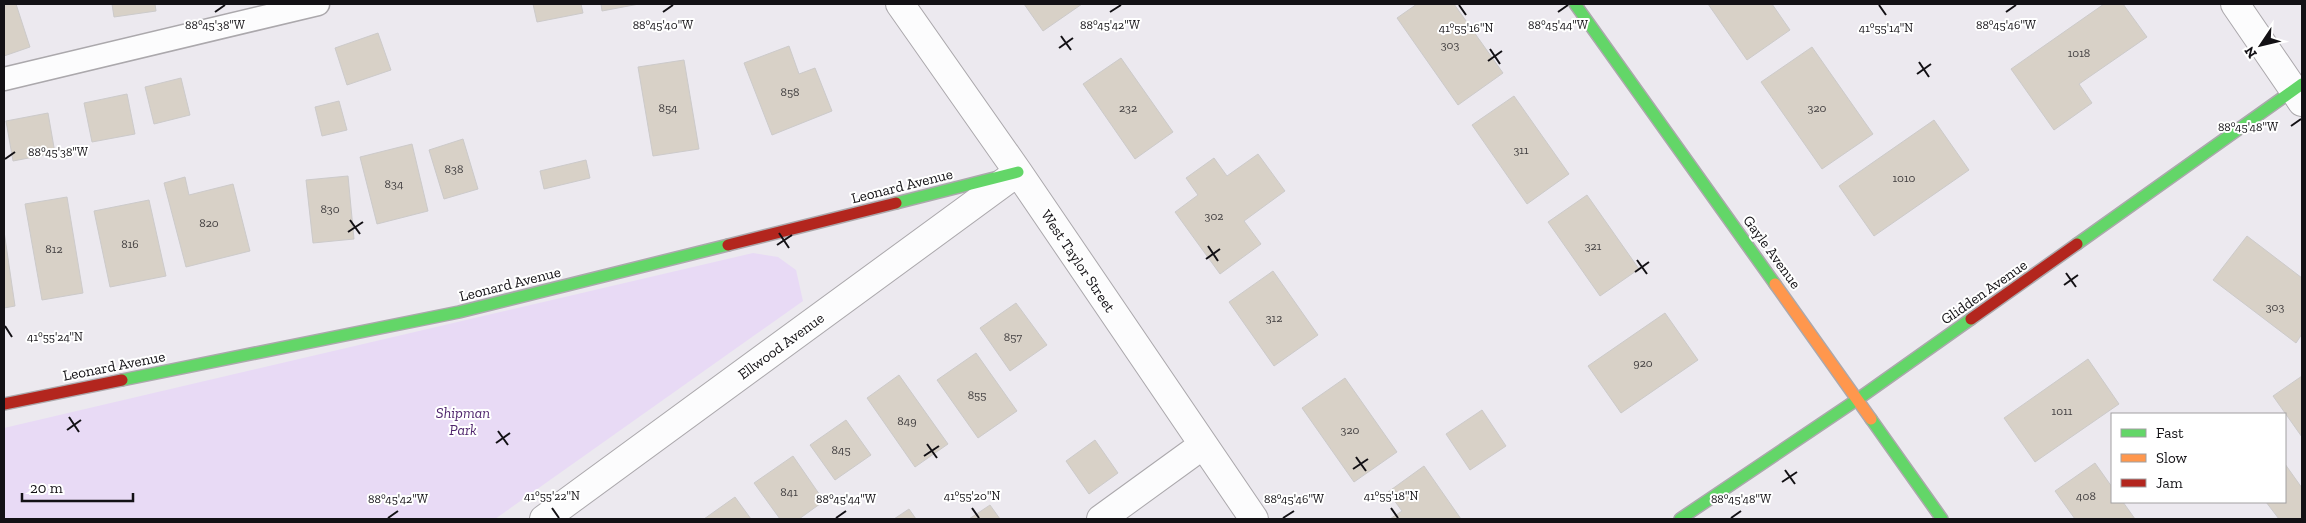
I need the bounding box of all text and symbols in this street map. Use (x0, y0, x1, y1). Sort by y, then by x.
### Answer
text: 88°45'38"W (185, 18, 246, 32)
text: 88°45'40"W (633, 18, 694, 32)
text: 88°45'42"W (1080, 18, 1141, 32)
text: 88°45'44"W (1528, 18, 1589, 32)
text: 88°45'46"W (1976, 18, 2037, 32)
north arrow (2236, 20, 2286, 70)
text: 41°55'16"N (1439, 21, 1493, 35)
text: 41°55'14"N (1859, 21, 1913, 35)
house number: 303 (1441, 38, 1459, 52)
text: N (2241, 43, 2261, 61)
house number: 1018 (2068, 46, 2090, 60)
house number: 858 (780, 85, 800, 99)
house number: 854 (658, 101, 678, 115)
house number: 232 (1119, 101, 1137, 115)
house number: 320 (1808, 101, 1827, 115)
text: 88°45'48"W (2218, 120, 2279, 134)
house number: 311 (1513, 143, 1529, 157)
text: 88°45'38"W (28, 145, 89, 159)
house number: 838 (445, 162, 463, 176)
street label: Leonard Avenue (849, 165, 955, 207)
house number: 1010 (1892, 171, 1916, 185)
house number: 834 (385, 177, 404, 191)
house number: 830 (320, 202, 340, 216)
street label: West Taylor Street (1037, 206, 1119, 316)
house number: 302 (1205, 209, 1223, 223)
street label: Gayle Avenue (1739, 212, 1805, 292)
house number: 820 (199, 216, 219, 230)
house number: 816 (121, 237, 139, 251)
house number: 321 (1585, 239, 1602, 253)
house number: 812 (45, 242, 63, 256)
street label: Glidden Avenue (1937, 256, 2031, 328)
street label: Leonard Avenue (457, 263, 563, 305)
house number: 303 (2266, 300, 2284, 314)
street label: Ellwood Avenue (734, 309, 828, 383)
house number: 312 (1266, 311, 1282, 325)
text: 41°55'24"N (27, 330, 83, 344)
house number: 857 (1004, 330, 1022, 344)
street label: Leonard Avenue (61, 347, 167, 385)
house number: 920 (1633, 356, 1653, 370)
house number: 855 (968, 388, 986, 402)
park label: Shipman Park (436, 404, 490, 439)
house number: 1011 (2052, 404, 2073, 418)
legend (2111, 413, 2286, 503)
house number: 849 (897, 414, 917, 428)
house number: 320 (1341, 423, 1360, 437)
text: Fast (2156, 424, 2184, 442)
house number: 845 (831, 443, 851, 457)
text: Slow (2156, 449, 2188, 467)
scale bar (22, 470, 134, 502)
text: Jam (2156, 474, 2183, 492)
text: 20 m (30, 479, 63, 497)
house number: 841 (780, 485, 798, 499)
text: 41°55'22"N (524, 489, 580, 503)
text: 41°55'20"N (944, 489, 1000, 503)
text: 41°55'18"N (1364, 489, 1418, 503)
house number: 408 (2076, 489, 2096, 503)
text: 88°45'42"W (368, 492, 429, 506)
text: 88°45'44"W (816, 492, 877, 506)
text: 88°45'46"W (1264, 492, 1325, 506)
text: 88°45'48"W (1711, 492, 1772, 506)

